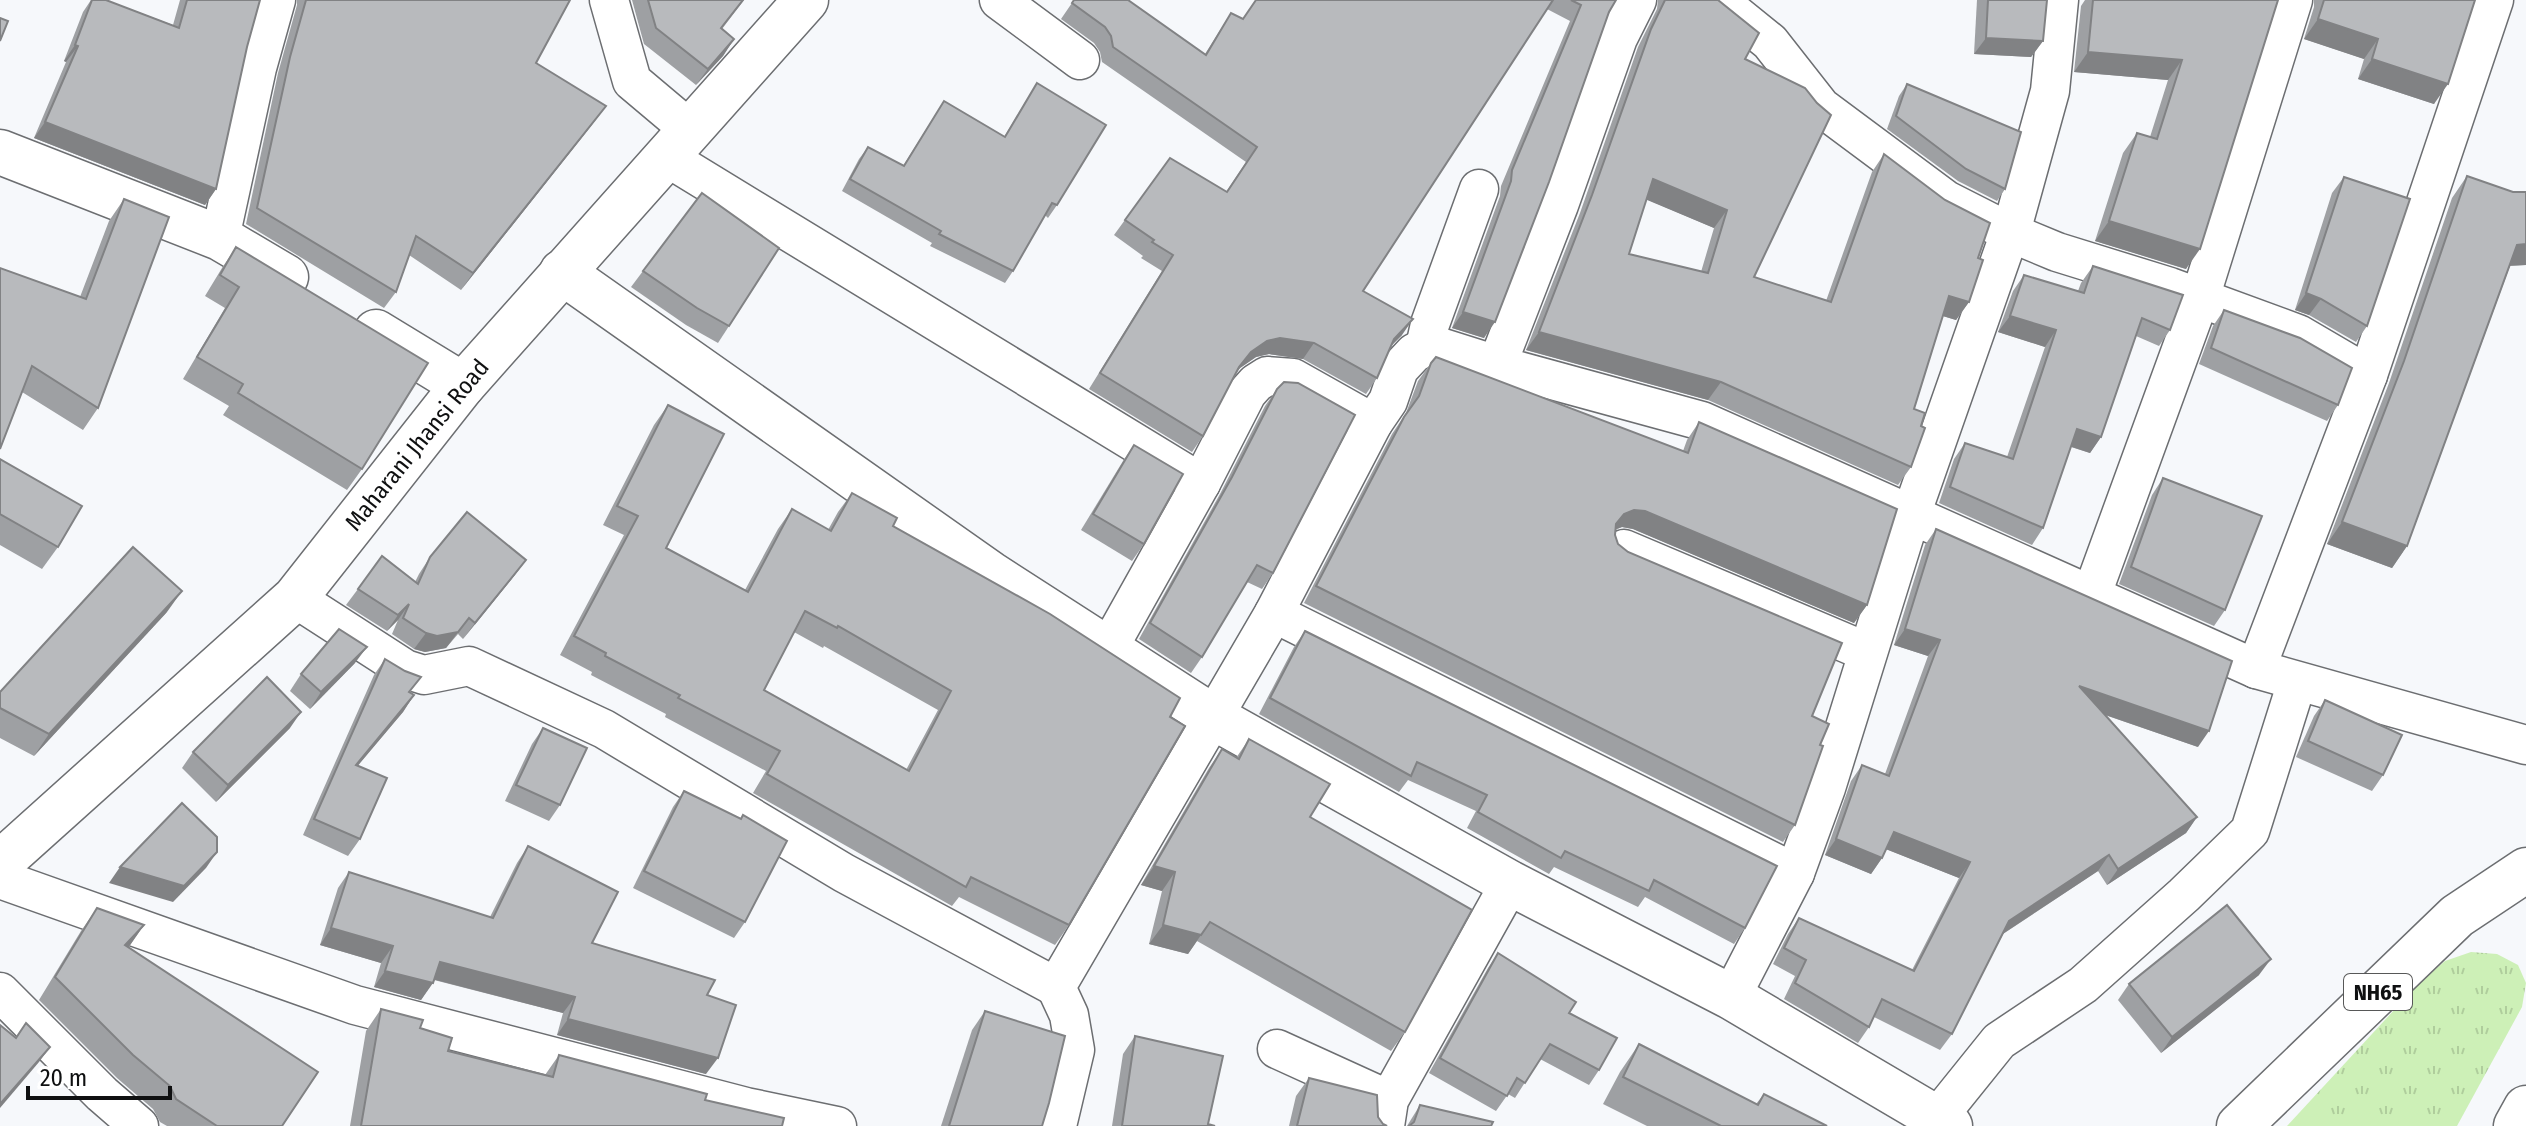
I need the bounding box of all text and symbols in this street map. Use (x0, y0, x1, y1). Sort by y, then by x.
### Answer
street label: Maharani Jhansi Road (339, 354, 495, 536)
road number: NH65 (2344, 974, 2412, 1010)
scale bar (28, 1050, 170, 1100)
text: 20 m (40, 1064, 87, 1092)

